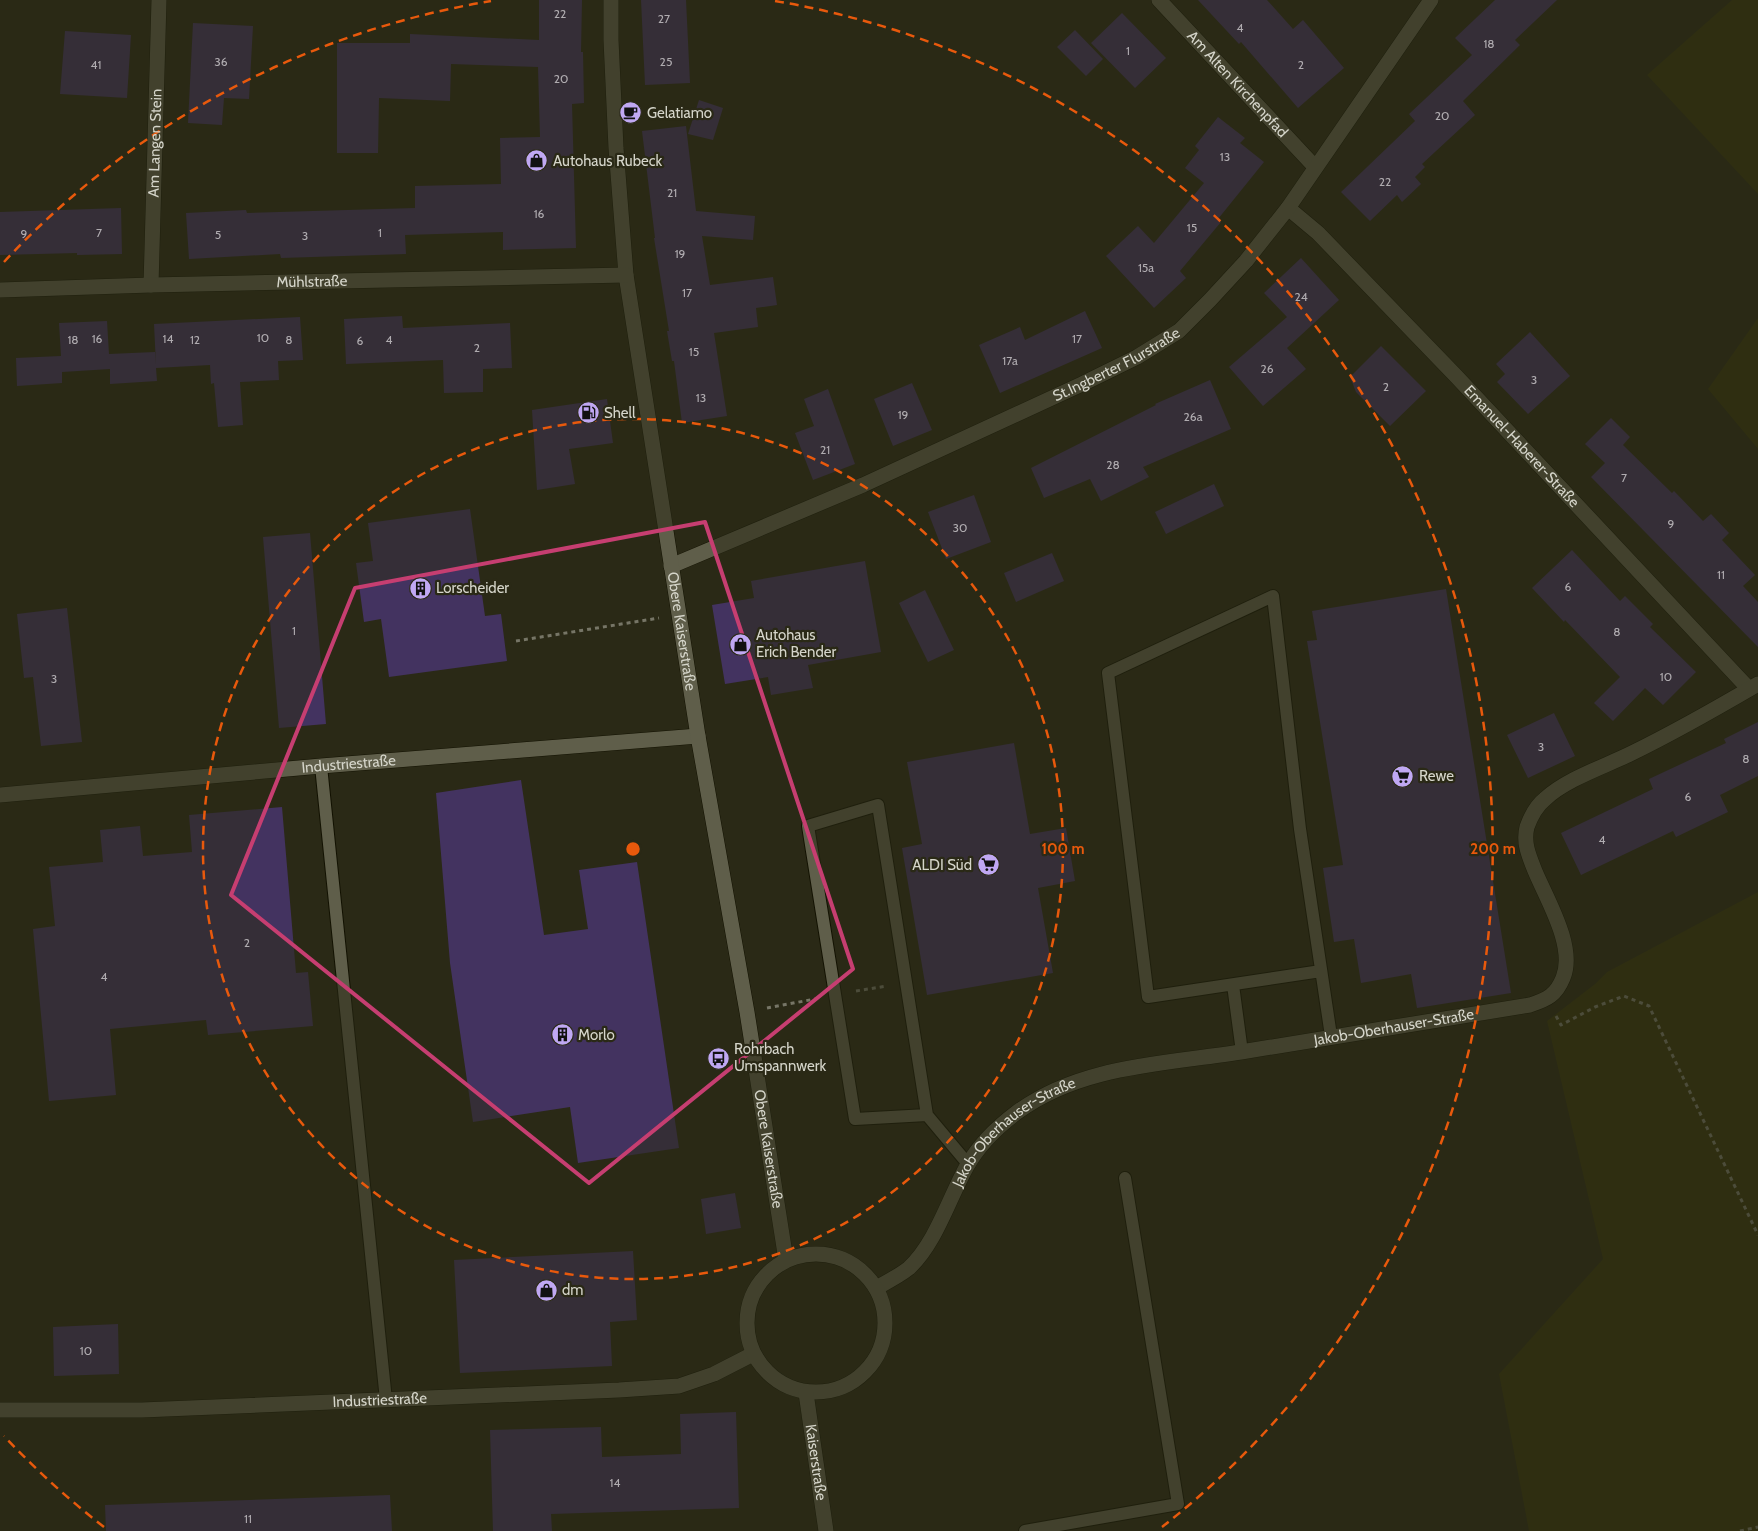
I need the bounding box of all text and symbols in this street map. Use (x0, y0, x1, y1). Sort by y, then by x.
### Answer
house number: 22 (554, 6, 566, 21)
house number: 27 (658, 11, 670, 26)
house number: 4 (1237, 20, 1244, 35)
street label: Am Alten Kirchenpfad (1183, 27, 1292, 141)
house number: 18 (1483, 36, 1495, 51)
house number: 1 (1126, 43, 1130, 58)
house number: 36 (214, 54, 228, 69)
house number: 25 (660, 54, 672, 69)
house number: 41 (91, 57, 101, 72)
house number: 2 (1298, 57, 1304, 72)
house number: 20 (554, 71, 568, 86)
street label: Am Langen Stein (144, 89, 166, 198)
cafe icon: Gelatiamo (619, 101, 643, 125)
place label: Gelatiamo (647, 104, 712, 122)
house number: 20 (1435, 108, 1449, 123)
shop icon: Autohaus Rubeck (525, 149, 549, 173)
house number: 13 (1220, 149, 1230, 164)
place label: Autohaus Rubeck (553, 152, 662, 170)
house number: 22 (1379, 174, 1391, 189)
house number: 21 (667, 185, 677, 200)
house number: 16 (534, 206, 545, 221)
house number: 15 (1187, 220, 1197, 235)
house number: 7 (96, 225, 102, 240)
house number: 1 (378, 225, 382, 240)
house number: 9 (21, 226, 28, 241)
house number: 5 (215, 227, 221, 242)
house number: 3 (302, 228, 308, 243)
house number: 19 (675, 246, 686, 261)
house number: 15a (1138, 260, 1154, 275)
street label: Mühlstraße (276, 272, 348, 291)
house number: 17 (682, 285, 692, 300)
house number: 24 (1294, 289, 1308, 304)
street label: St.Ingberter Flurstraße (1050, 323, 1184, 405)
house number: 10 (257, 330, 269, 345)
house number: 16 (92, 331, 103, 346)
house number: 14 (163, 331, 173, 346)
house number: 17 (1072, 331, 1082, 346)
house number: 18 (67, 332, 79, 347)
house number: 12 (190, 332, 200, 347)
house number: 8 (285, 332, 293, 347)
house number: 4 (386, 332, 393, 347)
house number: 6 (357, 333, 364, 348)
house number: 2 (474, 340, 480, 355)
house number: 15 (689, 344, 699, 359)
house number: 17a (1002, 353, 1018, 368)
house number: 26 (1260, 361, 1274, 376)
house number: 3 (1531, 372, 1537, 387)
house number: 2 (1383, 379, 1389, 394)
street label: Emanuel-Haberer-Straße (1460, 381, 1583, 511)
house number: 13 (696, 390, 706, 405)
fuel station icon: Shell (576, 401, 600, 425)
place label: Shell (604, 404, 636, 422)
house number: 19 (898, 407, 909, 422)
house number: 26a (1184, 409, 1203, 424)
house number: 21 (820, 442, 830, 457)
house number: 28 (1106, 457, 1120, 472)
house number: 7 (1621, 470, 1627, 485)
house number: 9 (1668, 516, 1675, 531)
house number: 30 (953, 520, 967, 535)
house number: 11 (1717, 567, 1725, 582)
street label: Obere Kaiserstraße (663, 570, 700, 692)
building icon: Lorscheider (408, 576, 432, 600)
place label: Lorscheider (436, 579, 509, 597)
house number: 6 (1565, 579, 1572, 594)
house number: 1 (292, 623, 296, 638)
house number: 8 (1613, 624, 1621, 639)
place label: Autohaus Erich Bender (756, 626, 836, 661)
shop icon: Autohaus Erich Bender (728, 632, 752, 656)
house number: 10 (1660, 669, 1672, 684)
house number: 3 (51, 671, 57, 686)
house number: 3 (1538, 739, 1544, 754)
street label: Industriestraße (301, 751, 397, 777)
house number: 8 (1742, 751, 1750, 766)
supermarket icon: Rewe (1391, 764, 1415, 788)
place label: Rewe (1419, 767, 1454, 785)
house number: 6 (1685, 789, 1692, 804)
house number: 4 (1599, 832, 1606, 847)
centre of rings (624, 840, 642, 858)
text: 100 m (1041, 840, 1085, 858)
text: 200 m (1470, 840, 1516, 858)
supermarket icon: ALDI Süd (976, 853, 1000, 877)
place label: ALDI Süd (912, 856, 972, 874)
house number: 2 (244, 935, 250, 950)
house number: 4 (101, 969, 108, 984)
street label: Jakob-Oberhauser-Straße (1311, 1005, 1476, 1049)
building icon: Morlo (550, 1023, 574, 1047)
place label: Morlo (578, 1026, 615, 1044)
place label: Rohrbach Umspannwerk (734, 1040, 826, 1075)
bus stop icon: Rohrbach Umspannwerk (706, 1046, 730, 1070)
street label: Jakob-Oberhauser-Straße (948, 1074, 1078, 1191)
street label: Obere Kaiserstraße (750, 1088, 787, 1210)
shop icon: dm (534, 1278, 558, 1302)
place label: dm (562, 1281, 583, 1299)
house number: 10 (80, 1343, 92, 1358)
street label: Industriestraße (332, 1389, 428, 1411)
street label: Kaiserstraße (802, 1423, 831, 1502)
house number: 14 (610, 1475, 620, 1490)
house number: 11 (244, 1511, 252, 1526)

